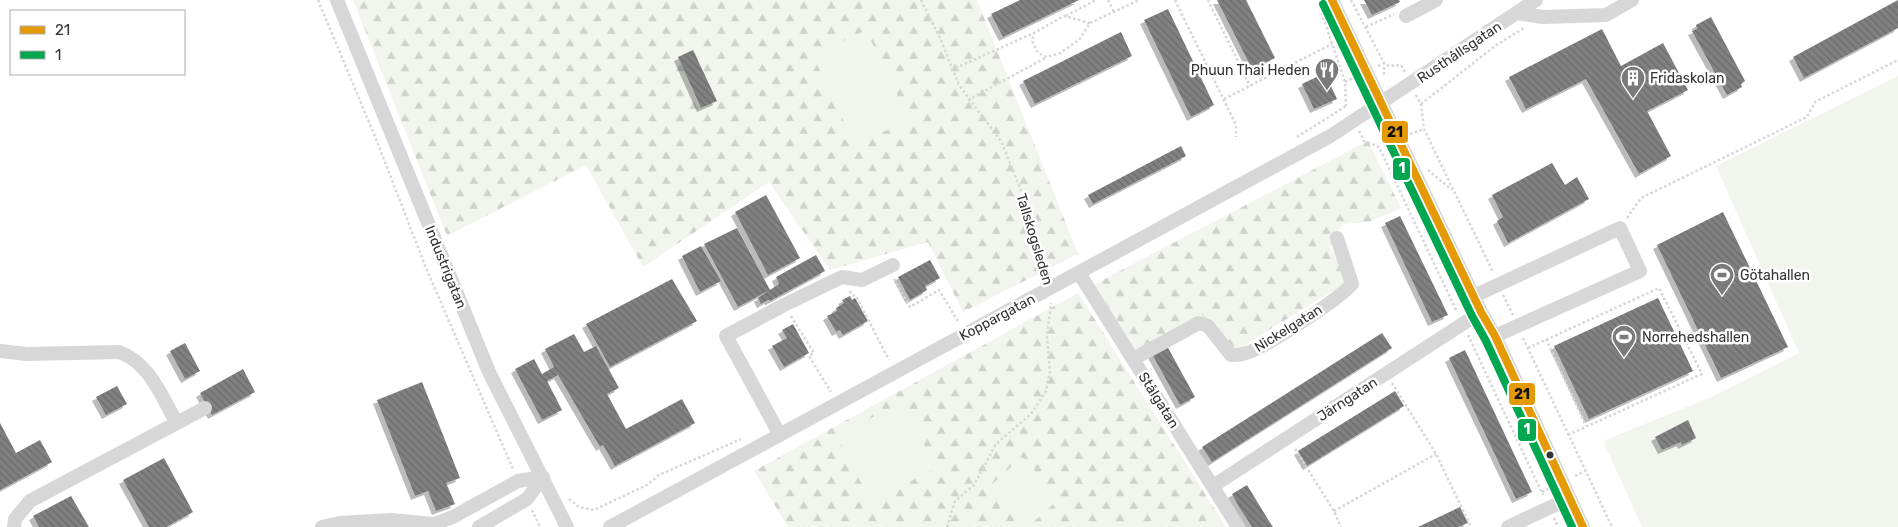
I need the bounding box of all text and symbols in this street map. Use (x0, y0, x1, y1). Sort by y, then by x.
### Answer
legend (10, 10, 185, 75)
street label: Rusthållsgatan (1414, 18, 1505, 87)
text: 21 (55, 21, 70, 39)
text: 1 (55, 46, 61, 64)
restaurant icon: Phuun Thai Heden (1314, 57, 1340, 91)
place label: Phuun Thai Heden (1191, 62, 1310, 79)
building icon: Fridaskolan (1620, 65, 1646, 99)
place label: Fridaskolan (1650, 70, 1724, 87)
line badge: 21 (1381, 120, 1409, 144)
text: 21 (1387, 124, 1403, 141)
line badge: 1 (1392, 157, 1411, 181)
text: 1 (1399, 160, 1406, 177)
street label: Tallskogsleden (1013, 191, 1057, 287)
street label: Industrigatan (421, 223, 470, 311)
sports icon: Götahallen (1709, 262, 1735, 296)
place label: Götahallen (1740, 267, 1810, 284)
street label: Koppargatan (956, 290, 1038, 345)
street label: Nickelgatan (1251, 301, 1325, 356)
sports icon: Norrehedshallen (1611, 324, 1637, 358)
place label: Norrehedshallen (1642, 329, 1749, 346)
street label: Stålgatan (1135, 369, 1182, 431)
street label: Järngatan (1314, 374, 1380, 425)
line badge: 21 (1508, 382, 1536, 406)
text: 21 (1514, 386, 1530, 403)
line badge: 1 (1517, 418, 1537, 442)
text: 1 (1524, 421, 1531, 438)
unlabelled marker (1545, 450, 1555, 460)

